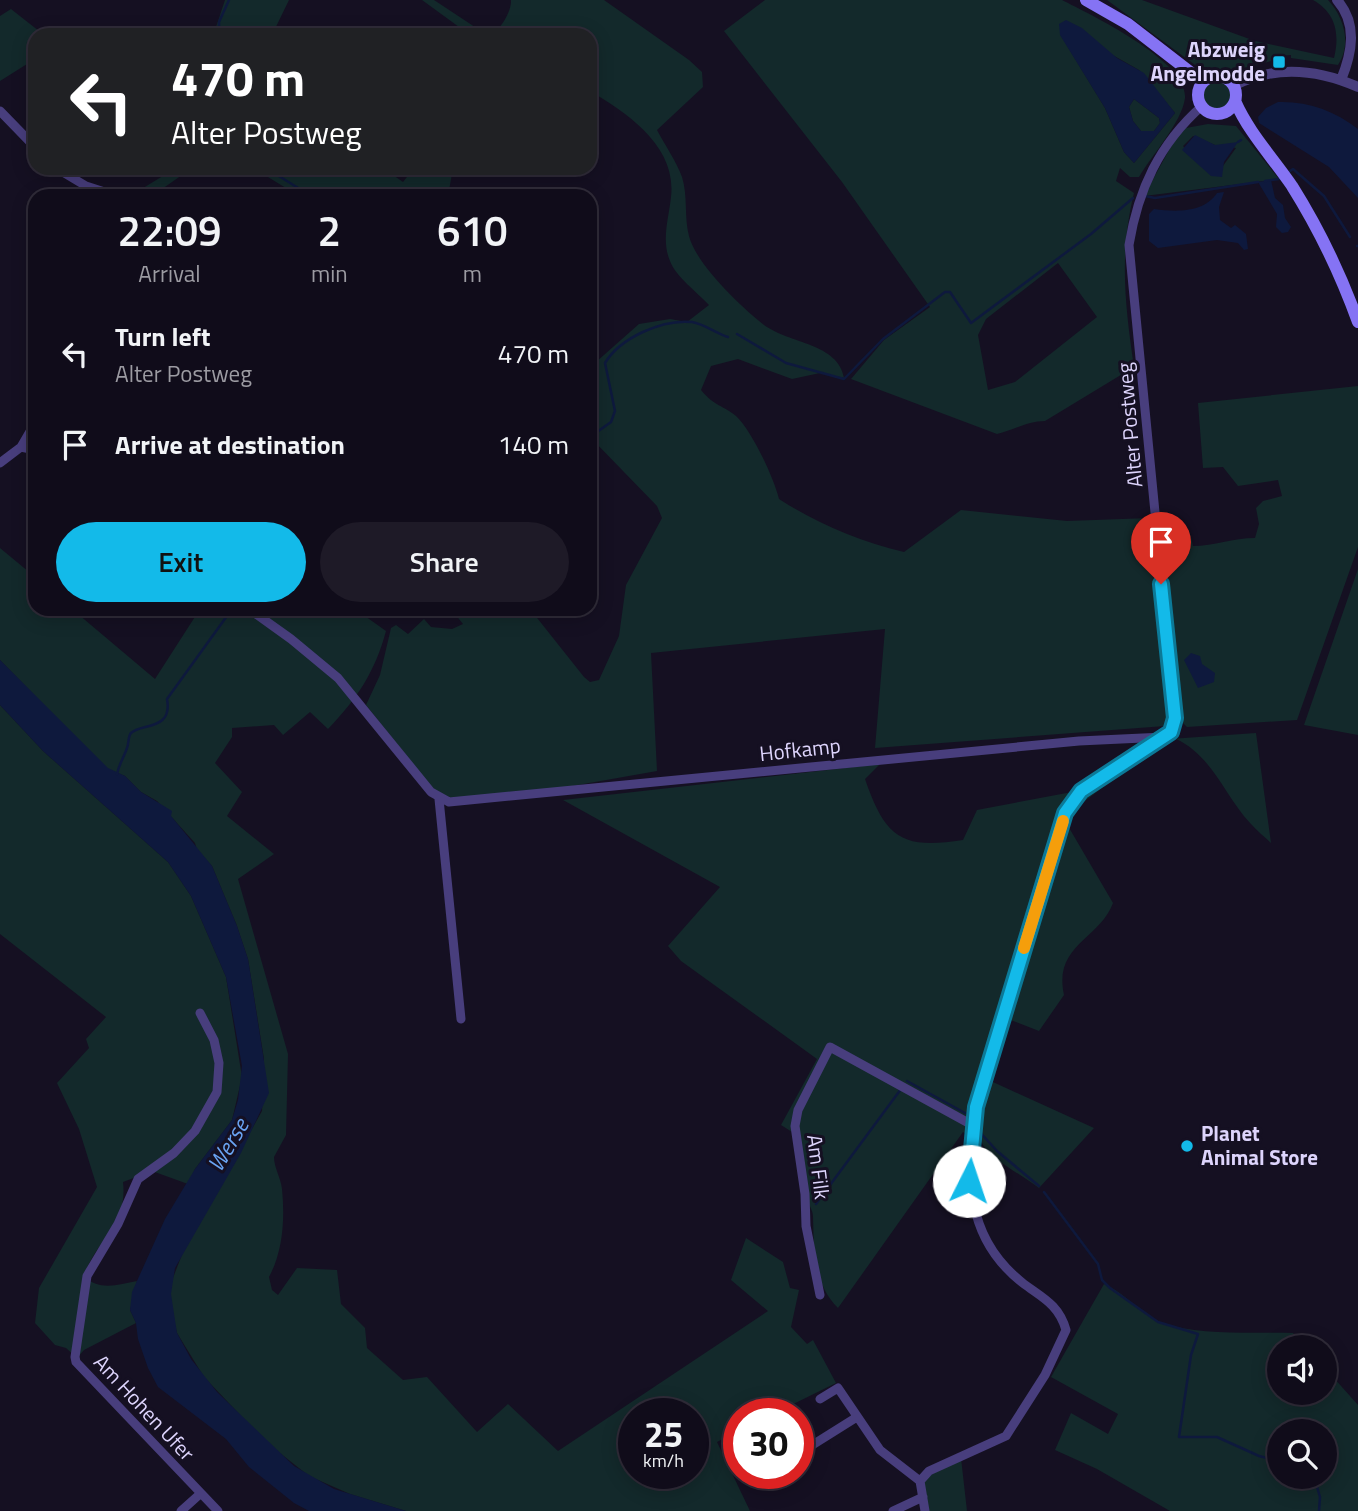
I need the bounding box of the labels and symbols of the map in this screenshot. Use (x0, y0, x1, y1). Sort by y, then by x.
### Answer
place label: Abzweig Angelmodde (1151, 33, 1265, 89)
marker: Abzweig Angelmodde (1271, 54, 1287, 70)
street label: Alter Postweg (1108, 361, 1150, 489)
pin (1131, 512, 1191, 584)
street label: Hofkamp (758, 729, 842, 769)
water label: Werse (198, 1110, 258, 1178)
place label: Planet Animal Store (1201, 1117, 1318, 1173)
street label: Am Filk (799, 1133, 839, 1201)
marker: Planet Animal Store (1179, 1138, 1195, 1154)
position arrow (932, 1144, 1006, 1218)
street label: Am Hohen Ufer (87, 1347, 203, 1468)
speed limit sign: 30 (723, 1398, 814, 1489)

